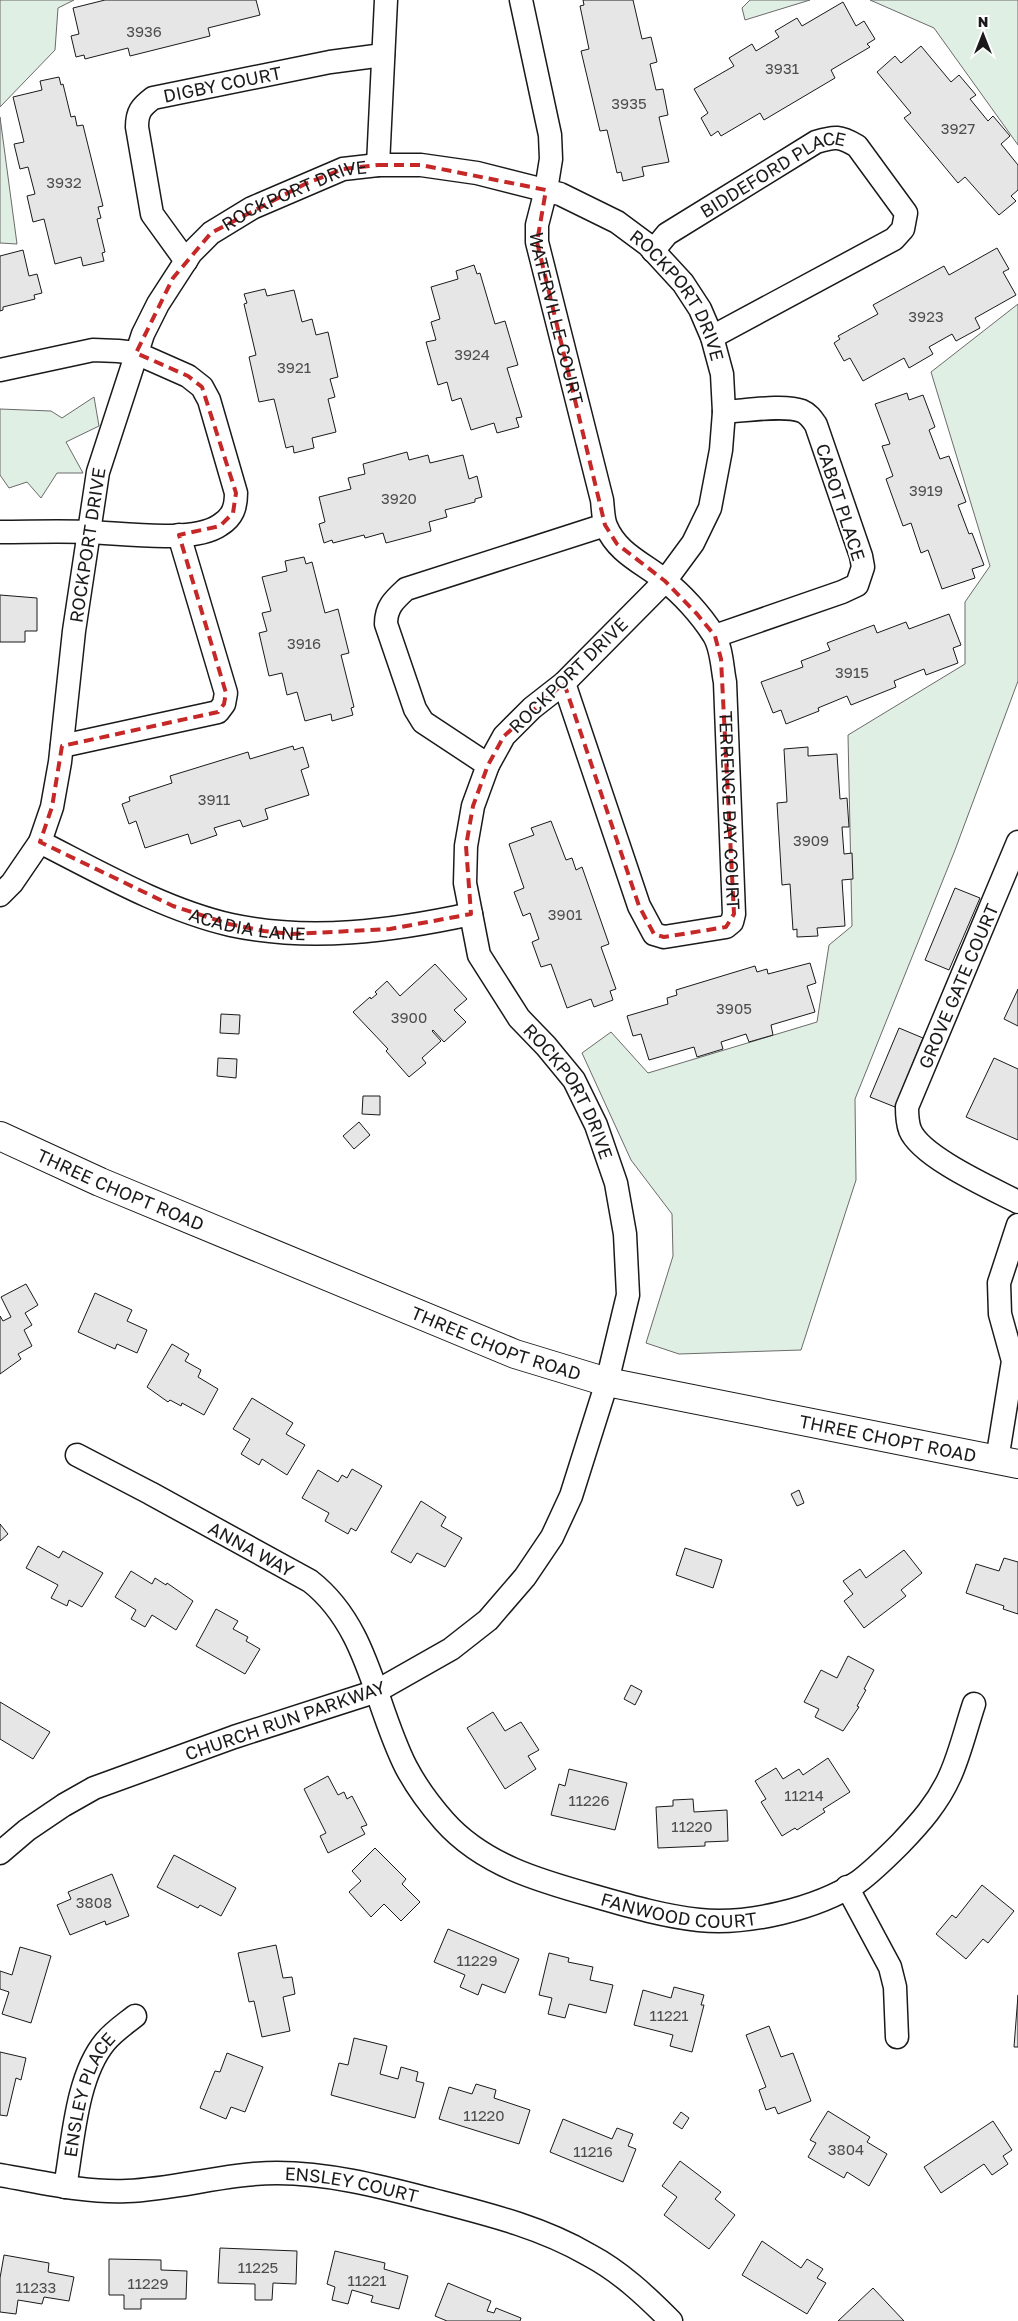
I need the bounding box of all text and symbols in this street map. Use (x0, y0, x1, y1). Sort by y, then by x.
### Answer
north arrow (958, 10, 1008, 60)
text: N (978, 13, 988, 30)
house number: 3936 (126, 22, 162, 40)
house number: 3931 (765, 59, 799, 77)
street label: DIGBY COURT (161, 61, 284, 107)
house number: 3935 (611, 94, 647, 112)
house number: 3927 (941, 119, 975, 137)
street label: BIDDEFORD PLACE (696, 127, 848, 222)
street label: ROCKPORT DRIVE (217, 155, 368, 235)
house number: 3932 (46, 173, 82, 191)
street label: ROCKPORT DRIVE (626, 225, 729, 363)
street label: WATERVILLE COURT (526, 232, 588, 406)
house number: 3923 (908, 307, 944, 325)
house number: 3924 (454, 345, 490, 363)
house number: 3921 (277, 358, 311, 376)
street label: CABOT PLACE (812, 441, 870, 563)
street label: ROCKPORT DRIVE (64, 466, 110, 624)
house number: 3919 (909, 481, 943, 499)
house number: 3920 (381, 489, 417, 507)
street label: ROCKPORT DRIVE (504, 613, 632, 737)
house number: 3916 (287, 634, 321, 652)
house number: 3915 (835, 663, 869, 681)
street label: TERRENCE BAY COURT (715, 710, 745, 910)
house number: 3911 (198, 790, 230, 808)
house number: 3909 (793, 831, 829, 849)
street label: GROVE GATE COURT (913, 900, 1003, 1072)
street label: ACADIA LANE (186, 903, 306, 944)
house number: 3901 (548, 905, 582, 923)
house number: 3905 (716, 999, 752, 1017)
house number: 3900 (391, 1008, 427, 1026)
street label: ROCKPORT DRIVE (519, 1019, 618, 1162)
street label: THREE CHOPT ROAD (34, 1144, 208, 1235)
street label: THREE CHOPT ROAD (408, 1301, 584, 1385)
street label: THREE CHOPT ROAD (798, 1410, 978, 1466)
street label: ANNA WAY (205, 1516, 298, 1581)
street label: CHURCH RUN PARKWAY (182, 1675, 388, 1765)
house number: 11214 (784, 1786, 824, 1804)
house number: 11226 (568, 1791, 610, 1809)
house number: 11220 (671, 1817, 713, 1835)
street label: FANWOOD COURT (598, 1888, 758, 1932)
house number: 3808 (76, 1893, 112, 1911)
house number: 11229 (456, 1951, 498, 1969)
house number: 11221 (649, 2006, 689, 2024)
street label: ENSLEY PLACE (59, 2027, 119, 2159)
house number: 11220 (463, 2106, 505, 2124)
house number: 3804 (828, 2140, 864, 2158)
house number: 11216 (573, 2142, 613, 2160)
street label: ENSLEY COURT (284, 2162, 421, 2207)
house number: 11225 (238, 2258, 278, 2276)
house number: 11221 (347, 2271, 387, 2289)
house number: 11229 (127, 2274, 169, 2292)
house number: 11233 (16, 2278, 56, 2296)

